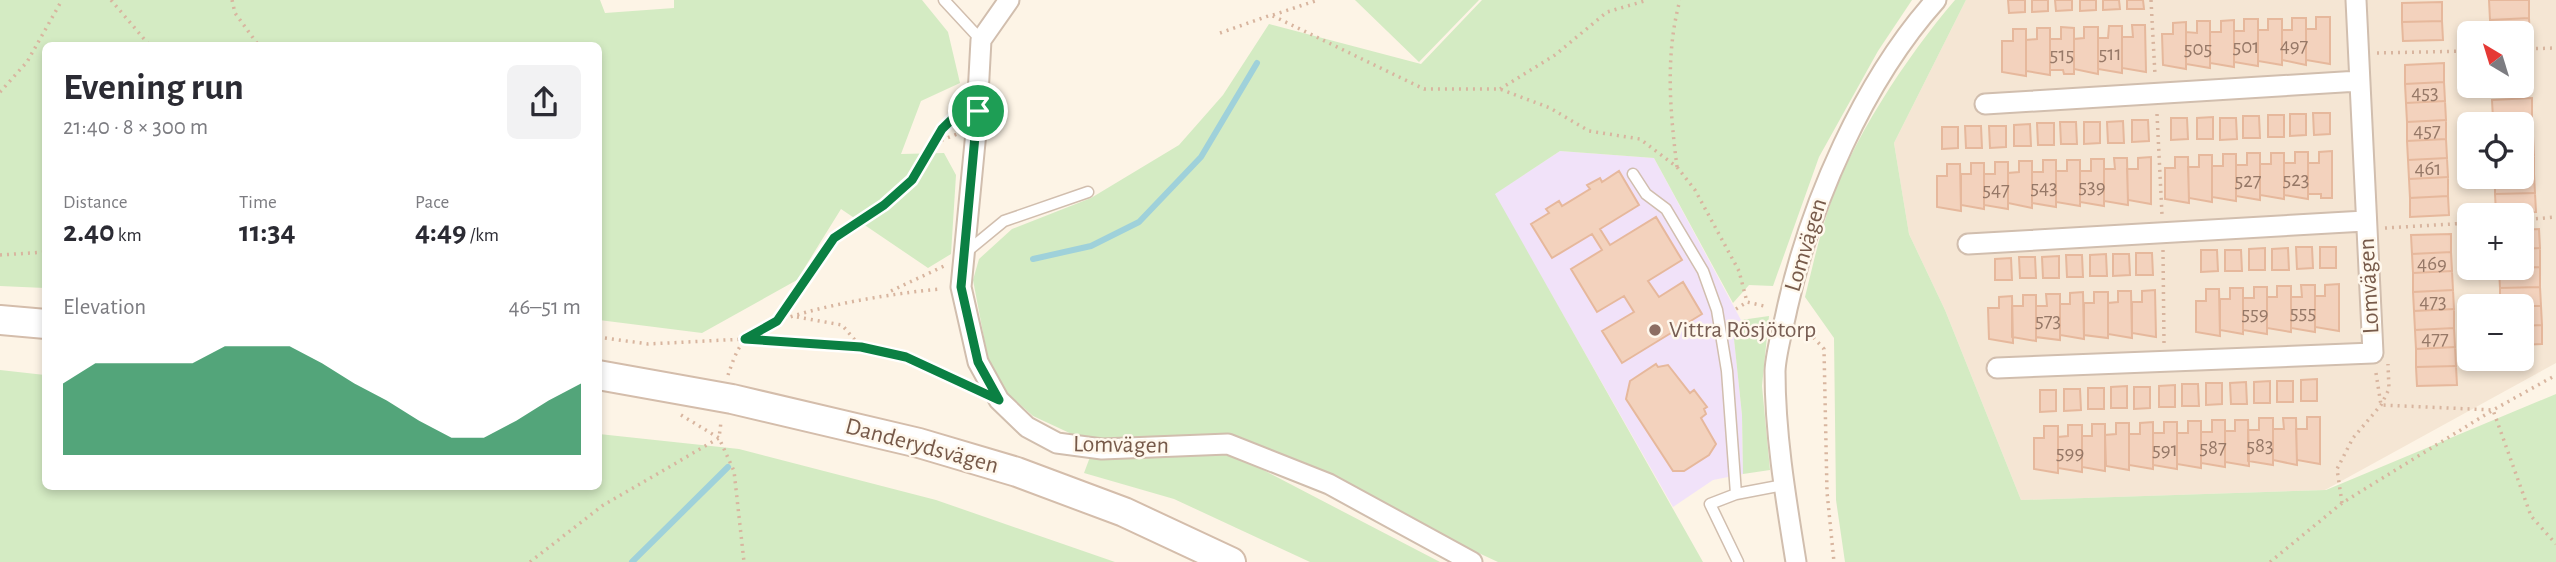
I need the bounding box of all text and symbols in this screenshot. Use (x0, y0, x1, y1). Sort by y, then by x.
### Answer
north arrow (2457, 21, 2534, 98)
map controls (2457, 21, 2534, 371)
house number: 497 (2280, 35, 2309, 56)
house number: 501 (2232, 36, 2260, 57)
house number: 505 (2184, 38, 2212, 59)
house number: 511 (2098, 43, 2122, 64)
house number: 515 (2050, 44, 2074, 65)
button: share (507, 65, 581, 139)
text: Evening run (63, 69, 244, 107)
pin (948, 81, 1008, 141)
house number: 453 (2411, 82, 2439, 103)
icon: arrive (959, 92, 997, 130)
button: locate (2457, 112, 2534, 189)
text: 21:40 · 8 × 300 m (63, 116, 208, 139)
house number: 457 (2413, 120, 2441, 141)
house number: 461 (2414, 158, 2442, 179)
house number: 523 (2283, 169, 2310, 190)
house number: 527 (2234, 170, 2262, 191)
house number: 539 (2078, 176, 2106, 197)
house number: 543 (2030, 177, 2058, 198)
house number: 547 (1982, 179, 2010, 200)
text: Distance (63, 193, 127, 212)
text: Time (239, 193, 277, 212)
text: Pace (415, 193, 449, 212)
street label: Lomvägen (1780, 196, 1832, 294)
button: + (2457, 203, 2534, 280)
text: 2.40 (63, 217, 115, 247)
text: 11:34 (239, 217, 296, 247)
text: 4:49 (415, 217, 467, 247)
text: km (115, 226, 142, 245)
text: /km (467, 226, 499, 245)
street label: Lomvägen (2355, 237, 2383, 335)
house number: 469 (2417, 253, 2447, 274)
house number: 473 (2419, 291, 2447, 312)
button: − (2457, 294, 2534, 371)
text: Elevation (63, 296, 146, 319)
text: 46–51 m (508, 296, 581, 319)
house number: 555 (2290, 302, 2316, 323)
house number: 559 (2241, 303, 2269, 324)
house number: 573 (2035, 310, 2061, 331)
place label: Vittra Rösjötorp (1669, 318, 1816, 342)
marker: Vittra Rösjötorp (1647, 322, 1663, 338)
house number: 477 (2421, 328, 2449, 349)
street label: Danderydsvägen (843, 414, 1001, 478)
street label: Lomvägen (1073, 432, 1169, 458)
house number: 583 (2246, 435, 2274, 456)
house number: 587 (2199, 437, 2227, 458)
house number: 591 (2152, 439, 2178, 460)
house number: 599 (2056, 442, 2084, 463)

